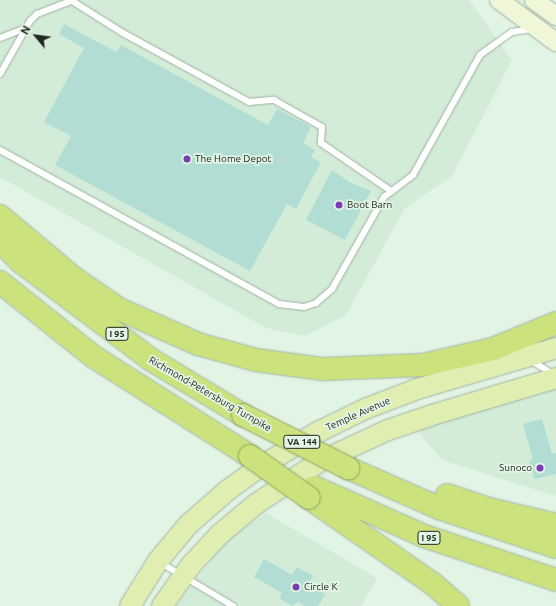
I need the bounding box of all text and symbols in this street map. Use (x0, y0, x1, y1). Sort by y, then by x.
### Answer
north arrow (16, 16, 56, 56)
text: N (18, 24, 33, 37)
place label: The Home Depot (195, 153, 272, 165)
marker: The Home Depot (182, 154, 192, 164)
place label: Boot Barn (347, 199, 392, 211)
marker: Boot Barn (334, 200, 344, 210)
road number: I 95 (105, 327, 129, 341)
street label: Richmond-Petersburg Turnpike (147, 354, 273, 434)
street label: Temple Avenue (324, 394, 392, 434)
road number: VA 144 (283, 435, 321, 449)
place label: Sunoco (499, 462, 532, 474)
marker: Sunoco (535, 463, 545, 473)
road number: I 95 (417, 531, 441, 545)
place label: Circle K (304, 581, 338, 593)
marker: Circle K (291, 582, 301, 592)

